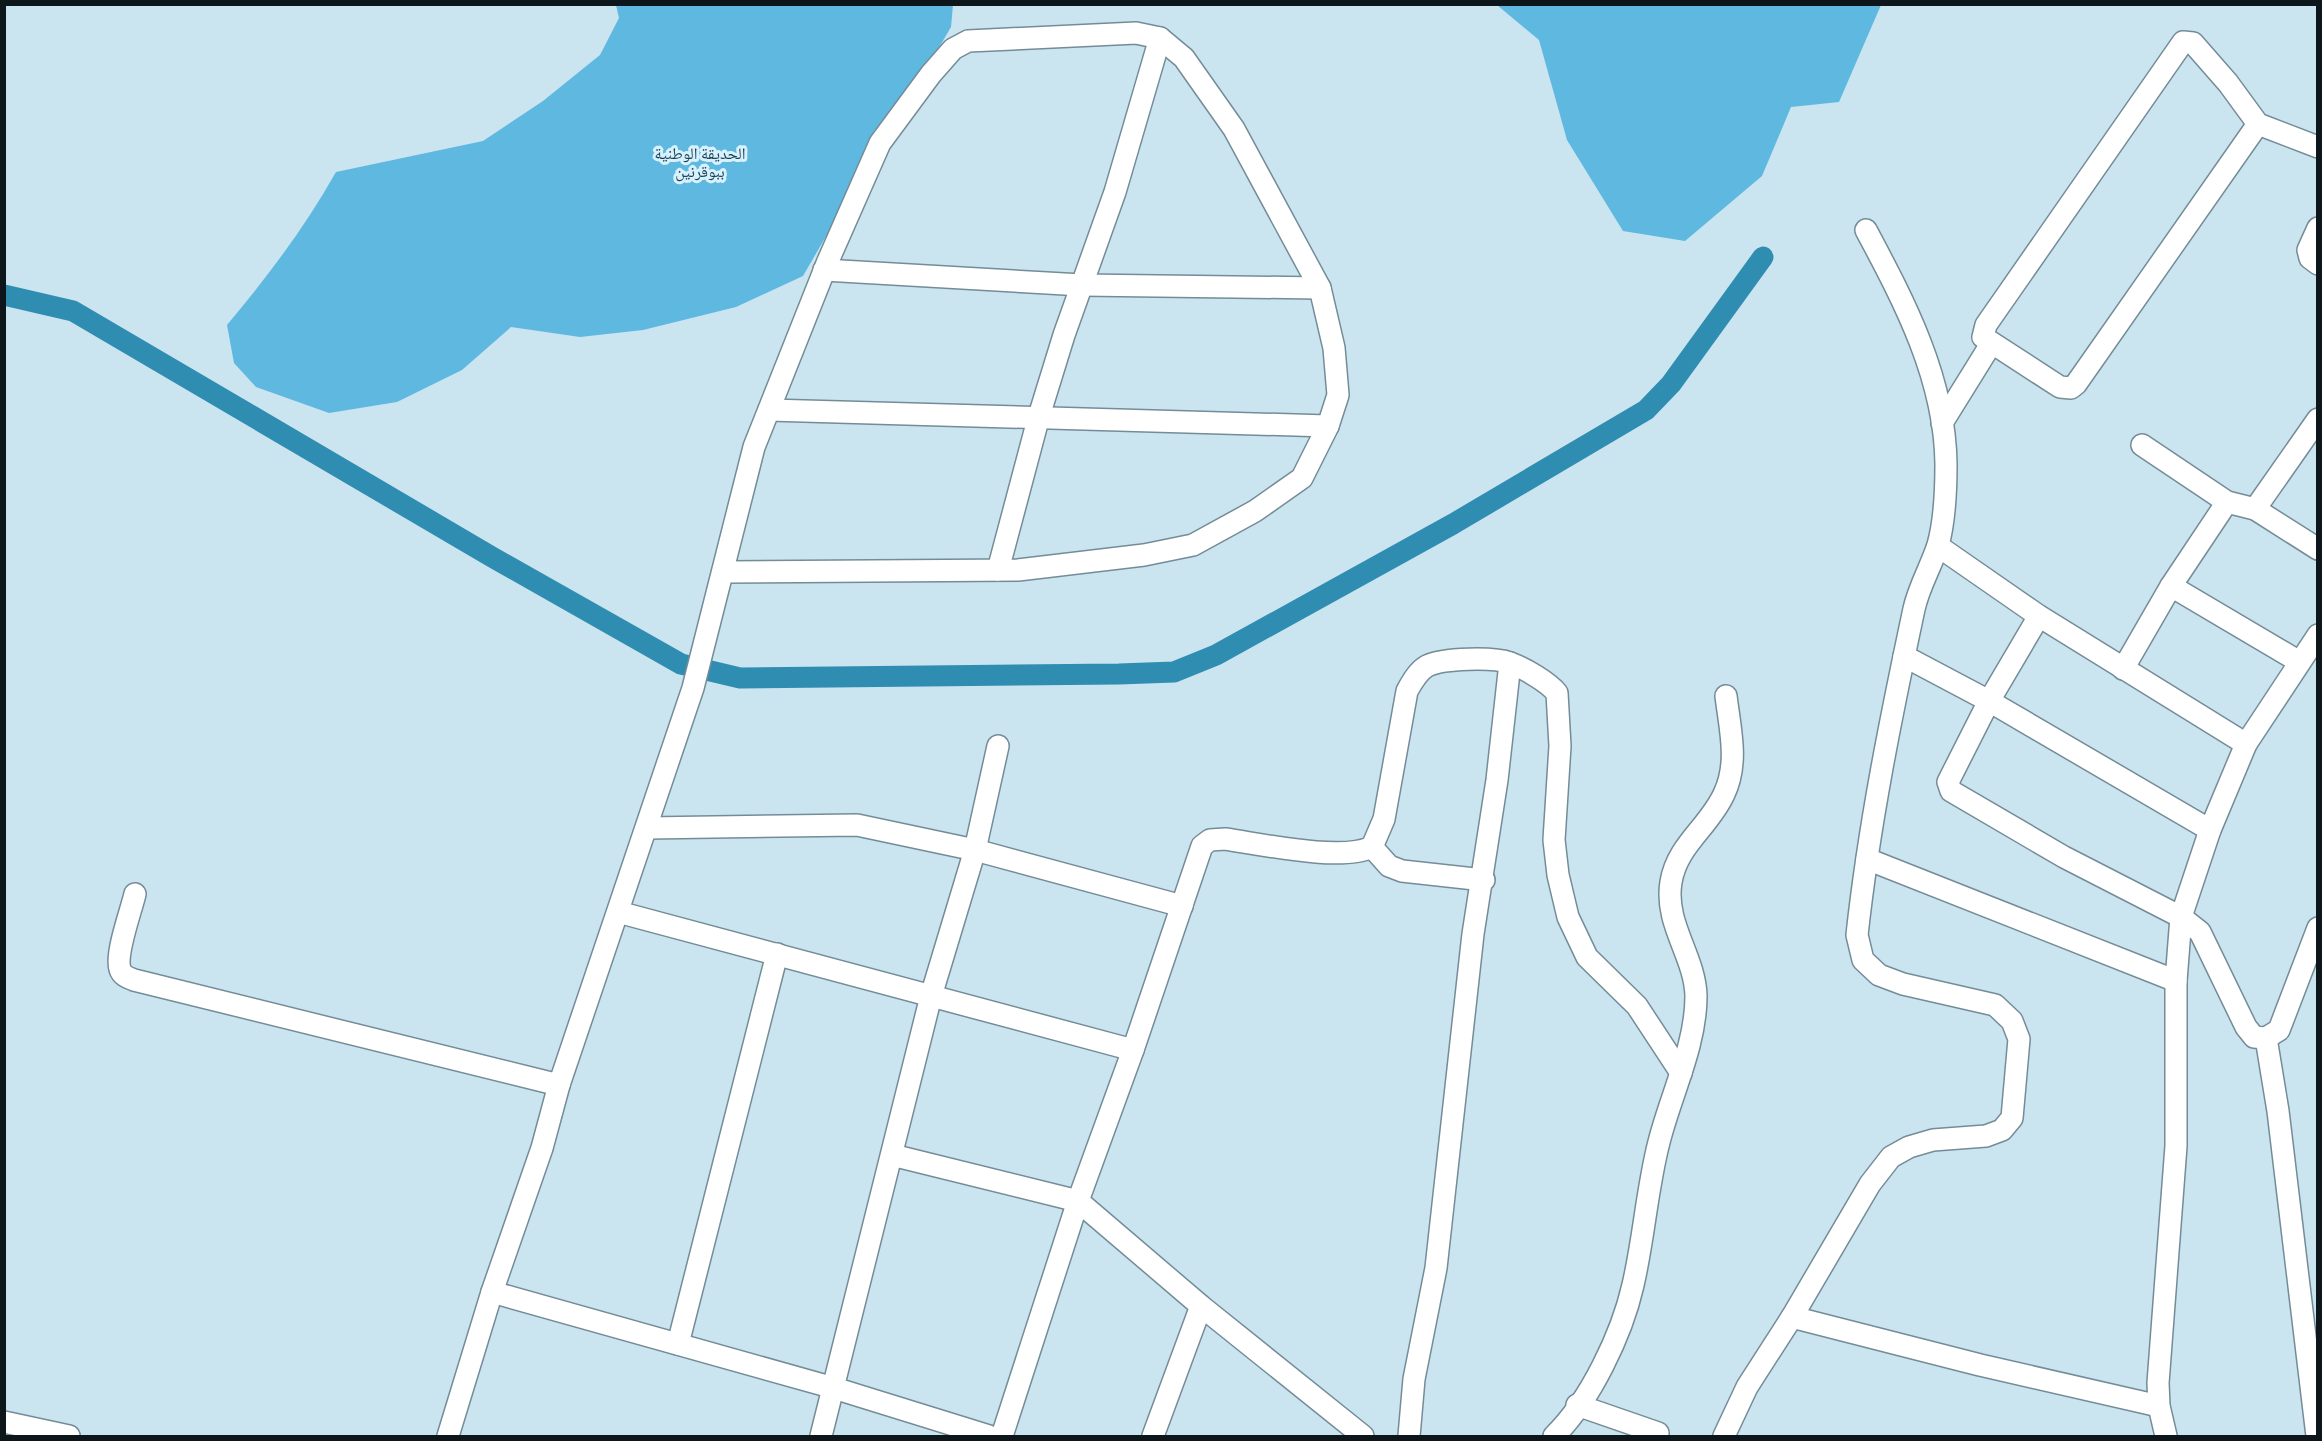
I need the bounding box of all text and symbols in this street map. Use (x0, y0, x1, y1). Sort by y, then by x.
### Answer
park label: الحديقة الوطنية ببوقرنين (655, 144, 745, 182)

